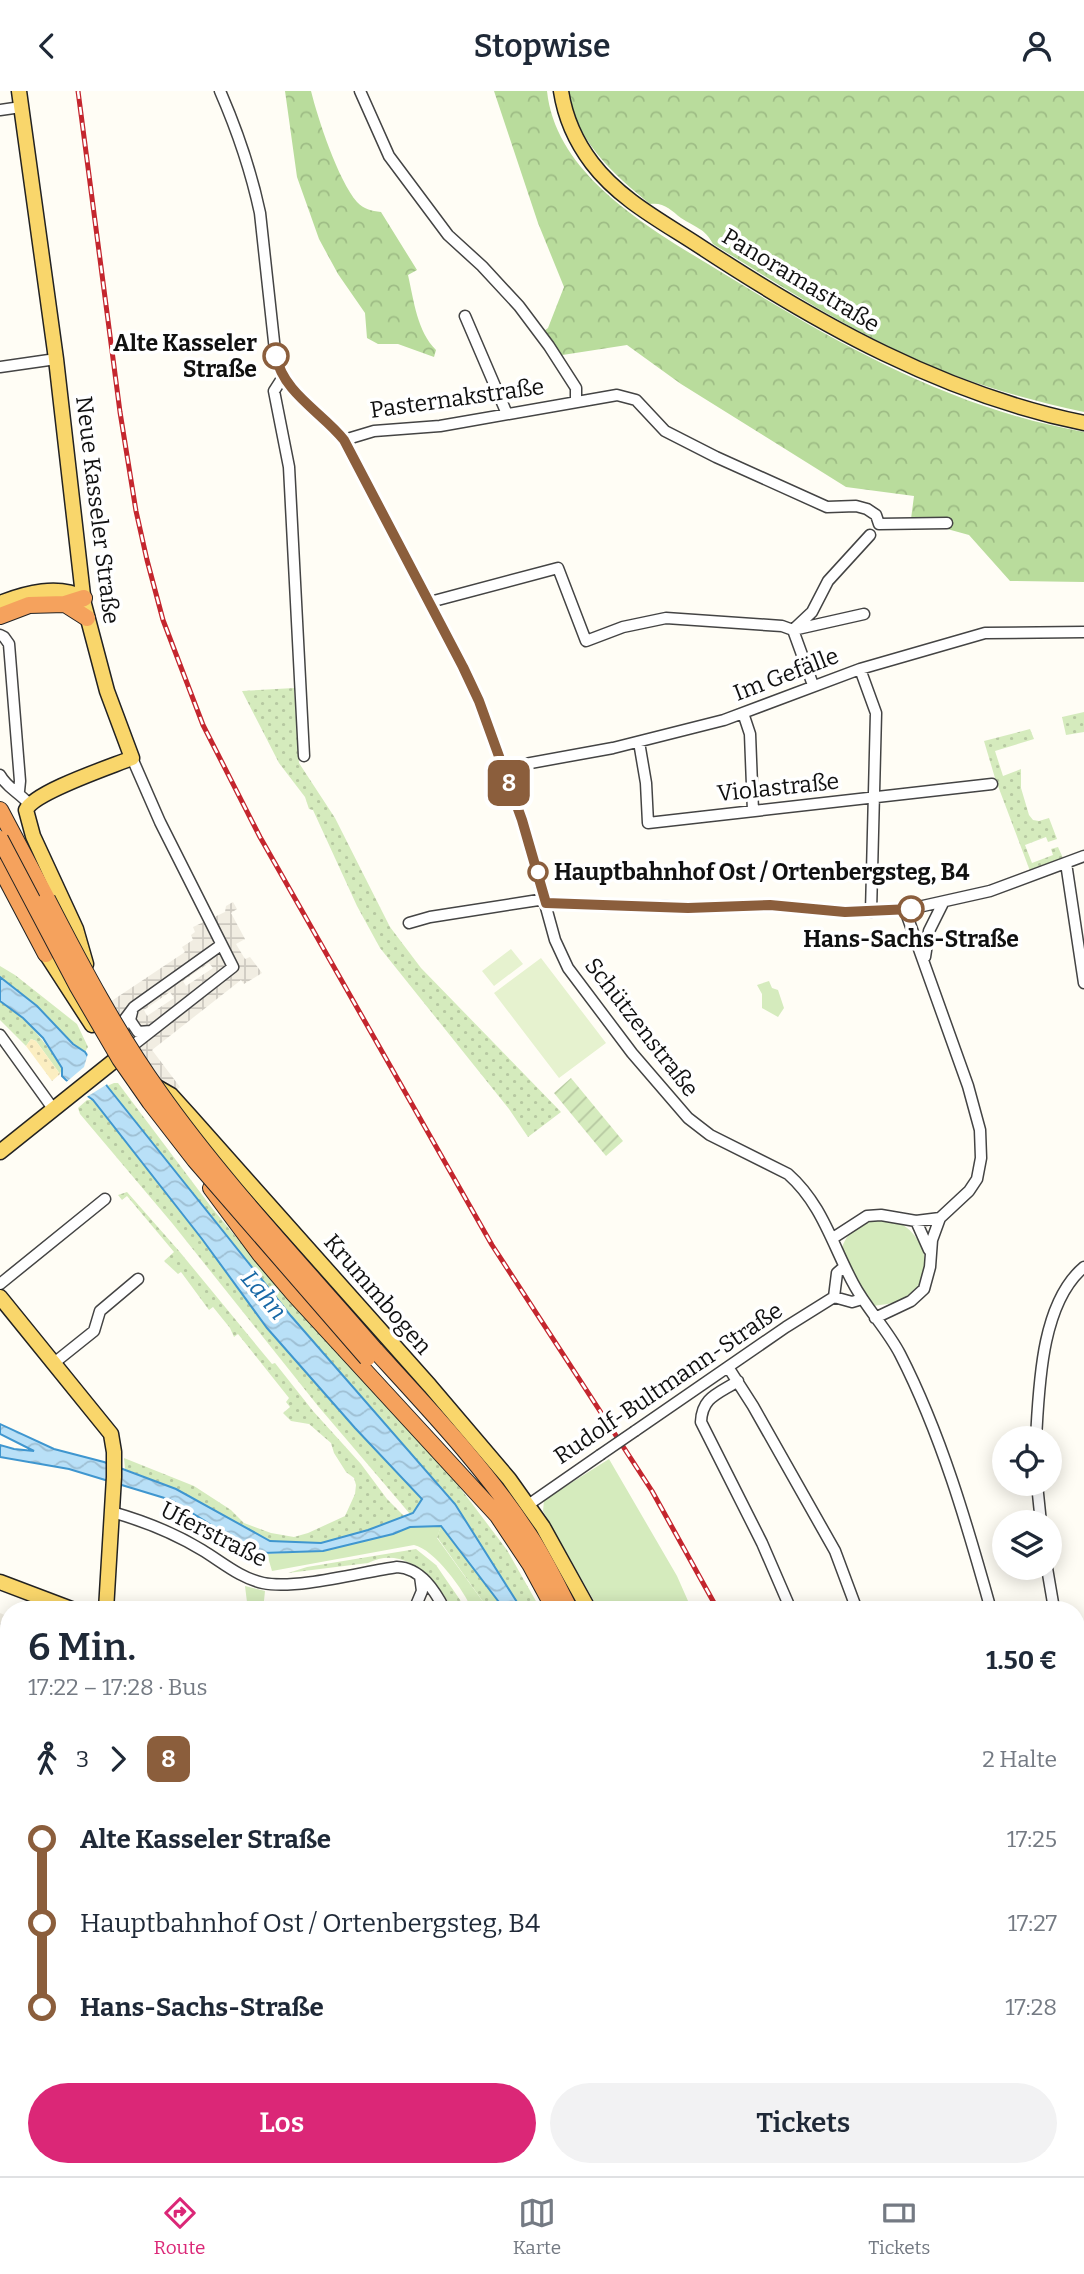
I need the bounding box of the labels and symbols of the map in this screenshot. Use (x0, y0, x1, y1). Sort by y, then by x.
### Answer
street label: Panoramastraße (717, 222, 885, 338)
place label: Alte Kasseler Straße (113, 329, 257, 383)
marker: Alte Kasseler Straße (263, 343, 289, 369)
street label: Pasternakstraße (368, 372, 546, 424)
street label: Neue Kasseler Straße (70, 394, 126, 626)
street label: Im Gefälle (729, 641, 843, 707)
line badge: 8 (486, 760, 532, 806)
street label: Violastraße (716, 767, 840, 807)
place label: Hauptbahnhof Ost / Ortenbergsteg, B4 (554, 858, 969, 886)
marker: Hauptbahnhof Ost / Ortenbergsteg, B4 (528, 862, 548, 882)
marker: Hans-Sachs-Straße (898, 896, 924, 922)
place label: Hans-Sachs-Straße (803, 925, 1019, 953)
street label: Schützenstraße (579, 952, 705, 1102)
street label: Krummbogen (318, 1228, 438, 1360)
water label: Lahn (236, 1265, 292, 1325)
street label: Rudolf-Bultmann-Straße (548, 1296, 788, 1470)
street label: Uferstraße (156, 1495, 272, 1573)

